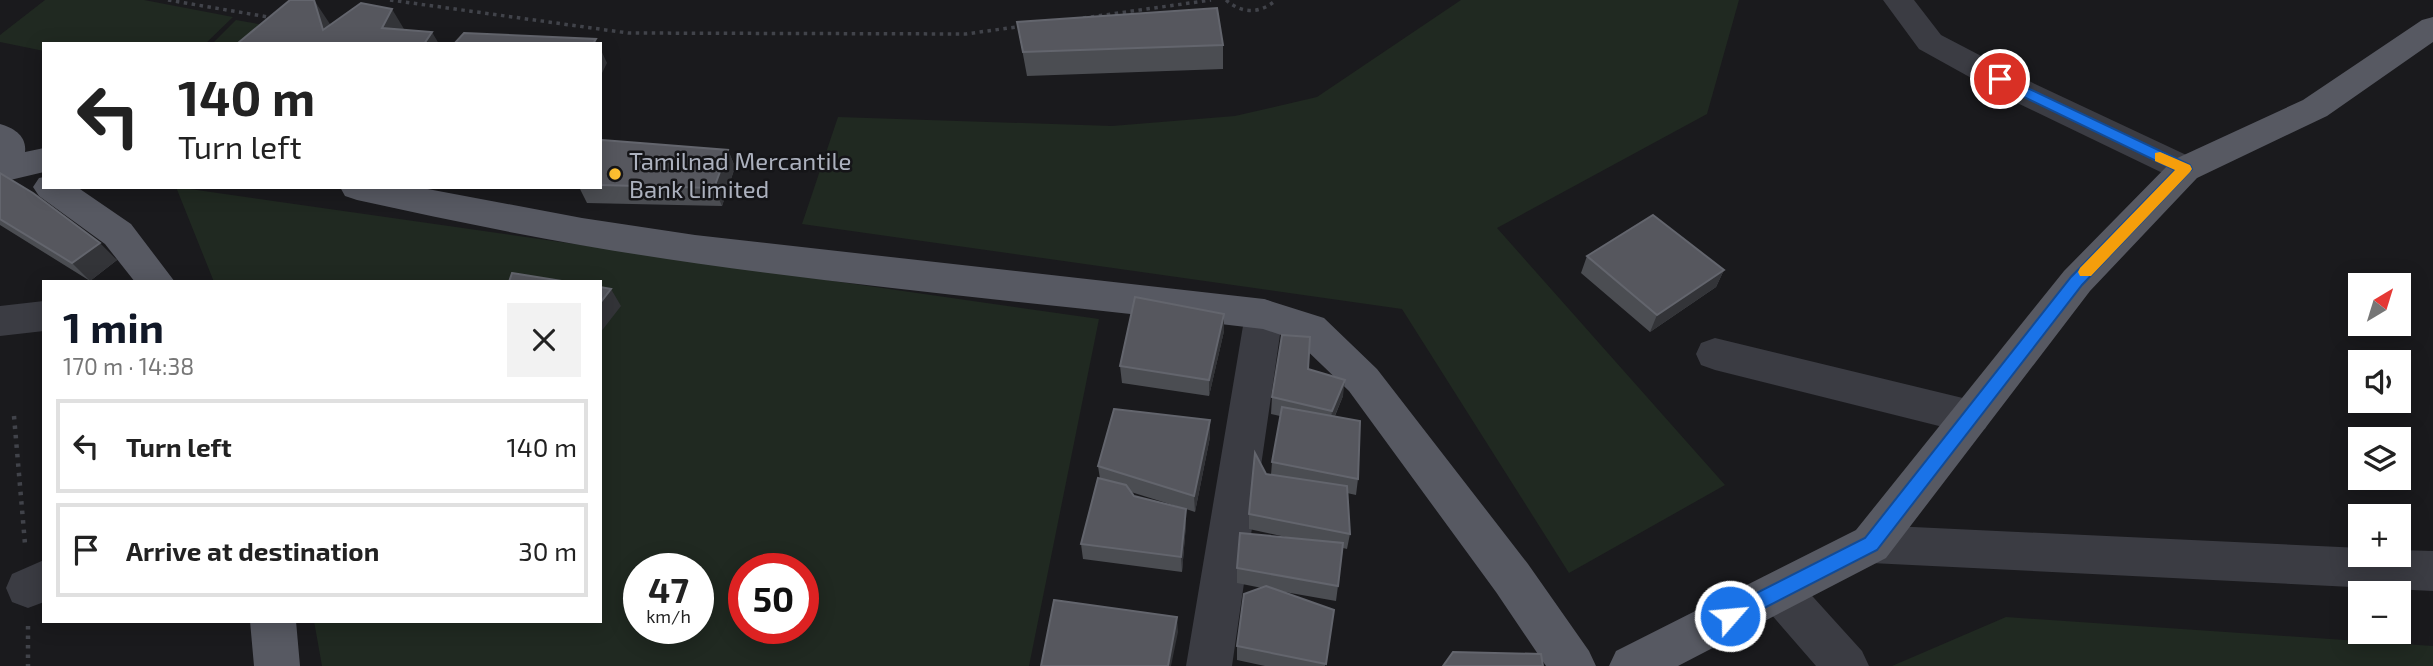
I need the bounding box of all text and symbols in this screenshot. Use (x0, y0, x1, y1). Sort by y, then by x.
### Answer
pin (1970, 49, 2030, 109)
icon: arrive (1981, 60, 2019, 98)
text: 140 m (178, 67, 315, 126)
icon: left (63, 70, 154, 161)
text: Turn left (178, 127, 302, 165)
place label: Tamilnad Mercantile Bank Limited (629, 146, 851, 203)
marker: Tamilnad Mercantile Bank Limited (607, 166, 623, 182)
north arrow (2348, 273, 2412, 336)
map controls (2348, 273, 2411, 644)
text: 1 min (63, 301, 164, 351)
button: close (507, 303, 581, 377)
button: sound (2348, 350, 2411, 413)
text: 170 m · 14:38 (63, 352, 194, 380)
icon: left (67, 427, 105, 465)
button: layers (2348, 427, 2411, 490)
text: Turn left (126, 431, 232, 462)
text: 140 m (506, 431, 577, 462)
button: + (2348, 504, 2411, 567)
icon: arrive (67, 531, 105, 569)
text: Arrive at destination (126, 535, 379, 566)
text: 30 m (518, 535, 577, 566)
speed limit sign: 50 (728, 553, 819, 644)
text: 47 (648, 568, 689, 610)
position arrow (1693, 579, 1767, 653)
button: − (2348, 581, 2411, 644)
text: km/h (646, 605, 691, 627)

